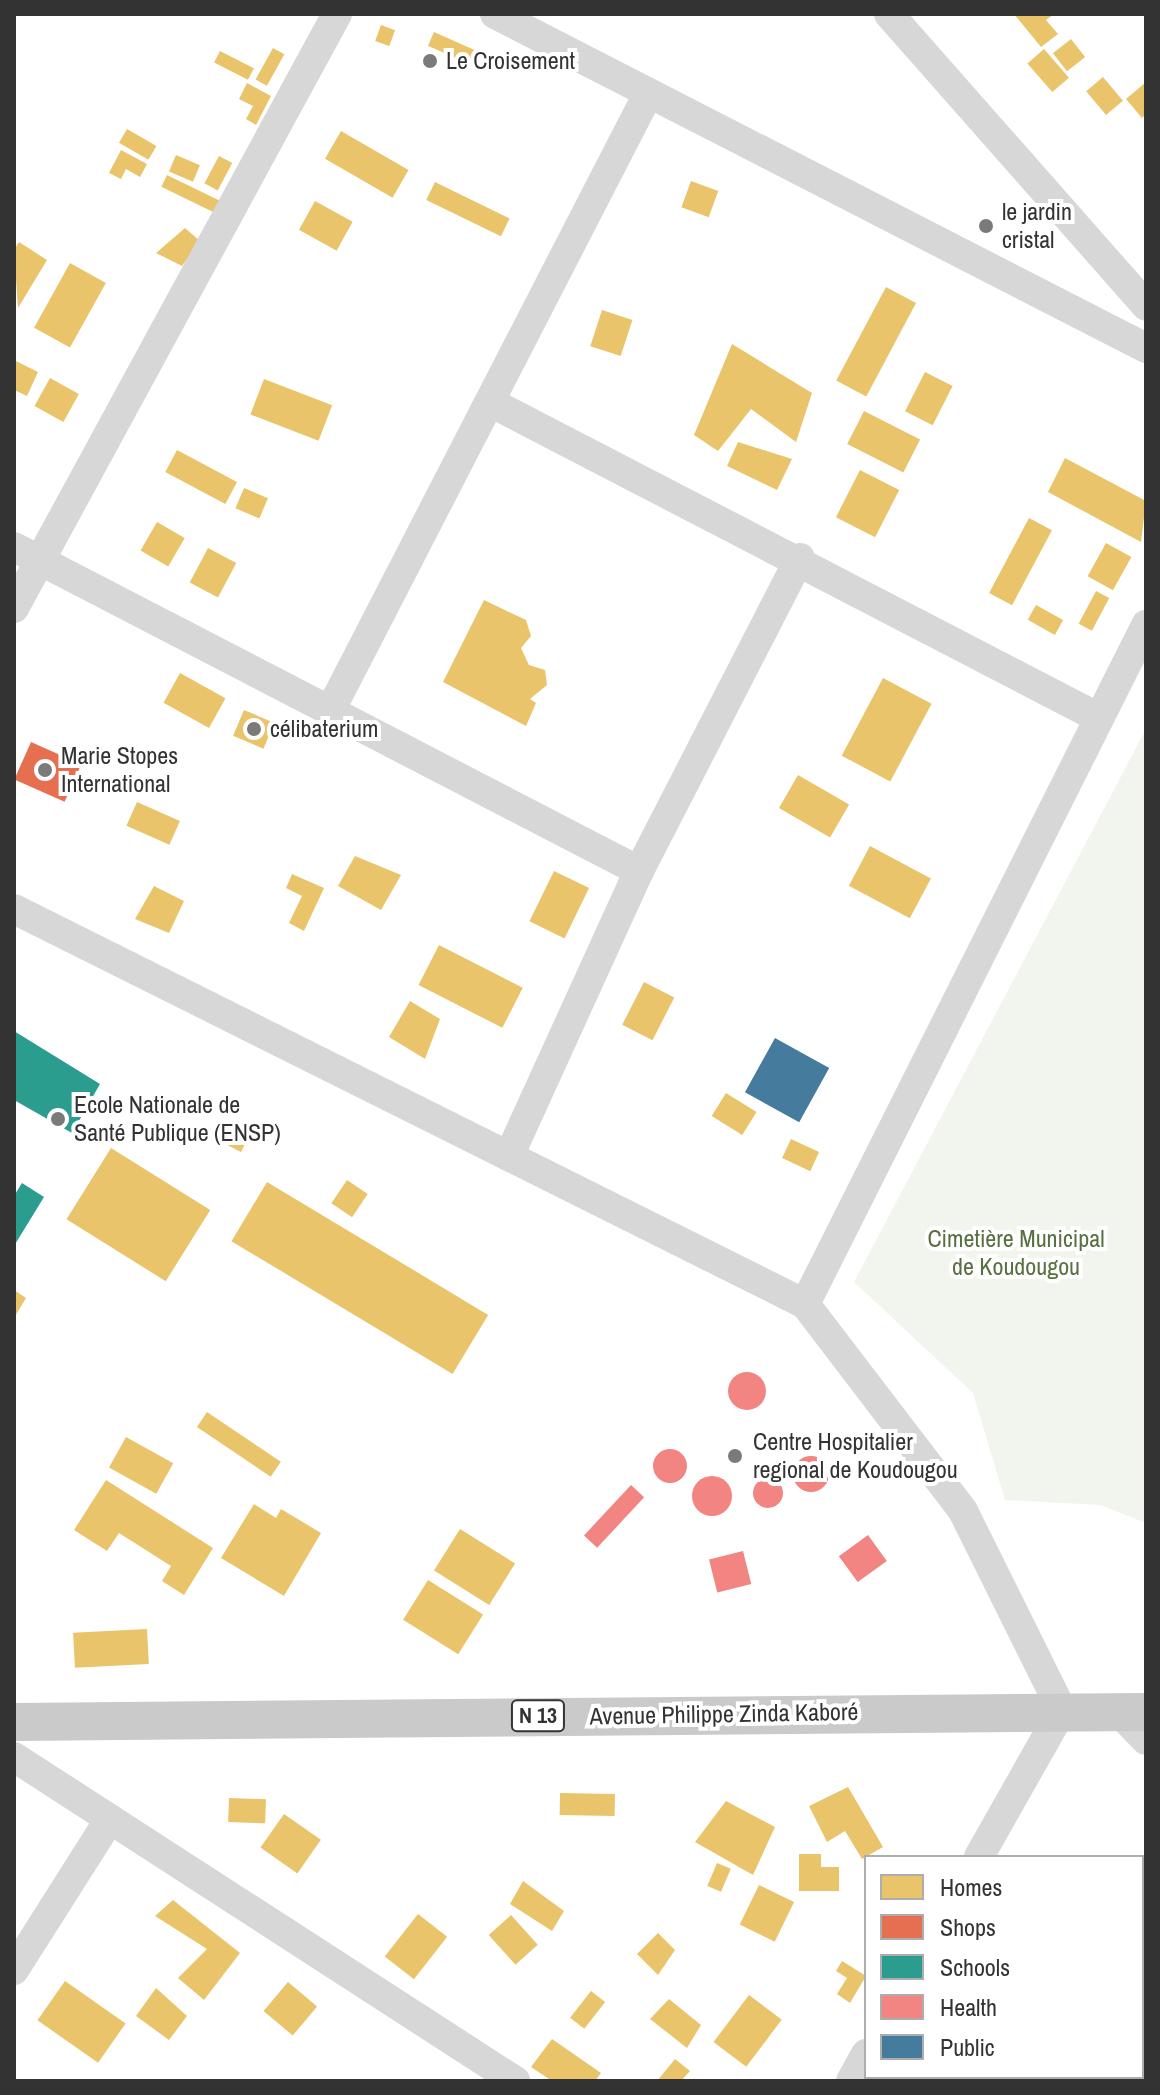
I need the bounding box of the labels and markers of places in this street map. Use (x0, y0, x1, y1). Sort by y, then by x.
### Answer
place label: Le Croisement (446, 47, 575, 75)
marker: Le Croisement (421, 52, 439, 70)
place label: le jardin cristal (1002, 198, 1072, 254)
marker: le jardin cristal (977, 217, 995, 235)
place label: célibaterium (270, 715, 378, 743)
marker: célibaterium (245, 720, 263, 738)
place label: Marie Stopes International (61, 742, 178, 798)
marker: Marie Stopes International (36, 761, 54, 779)
place label: Ecole Nationale de Santé Publique (ENSP) (74, 1091, 281, 1147)
marker: Ecole Nationale de Santé Publique (ENSP) (49, 1110, 67, 1128)
place label: Centre Hospitalier regional de Koudougou (753, 1428, 958, 1484)
marker: Centre Hospitalier regional de Koudougou (724, 1445, 746, 1467)

